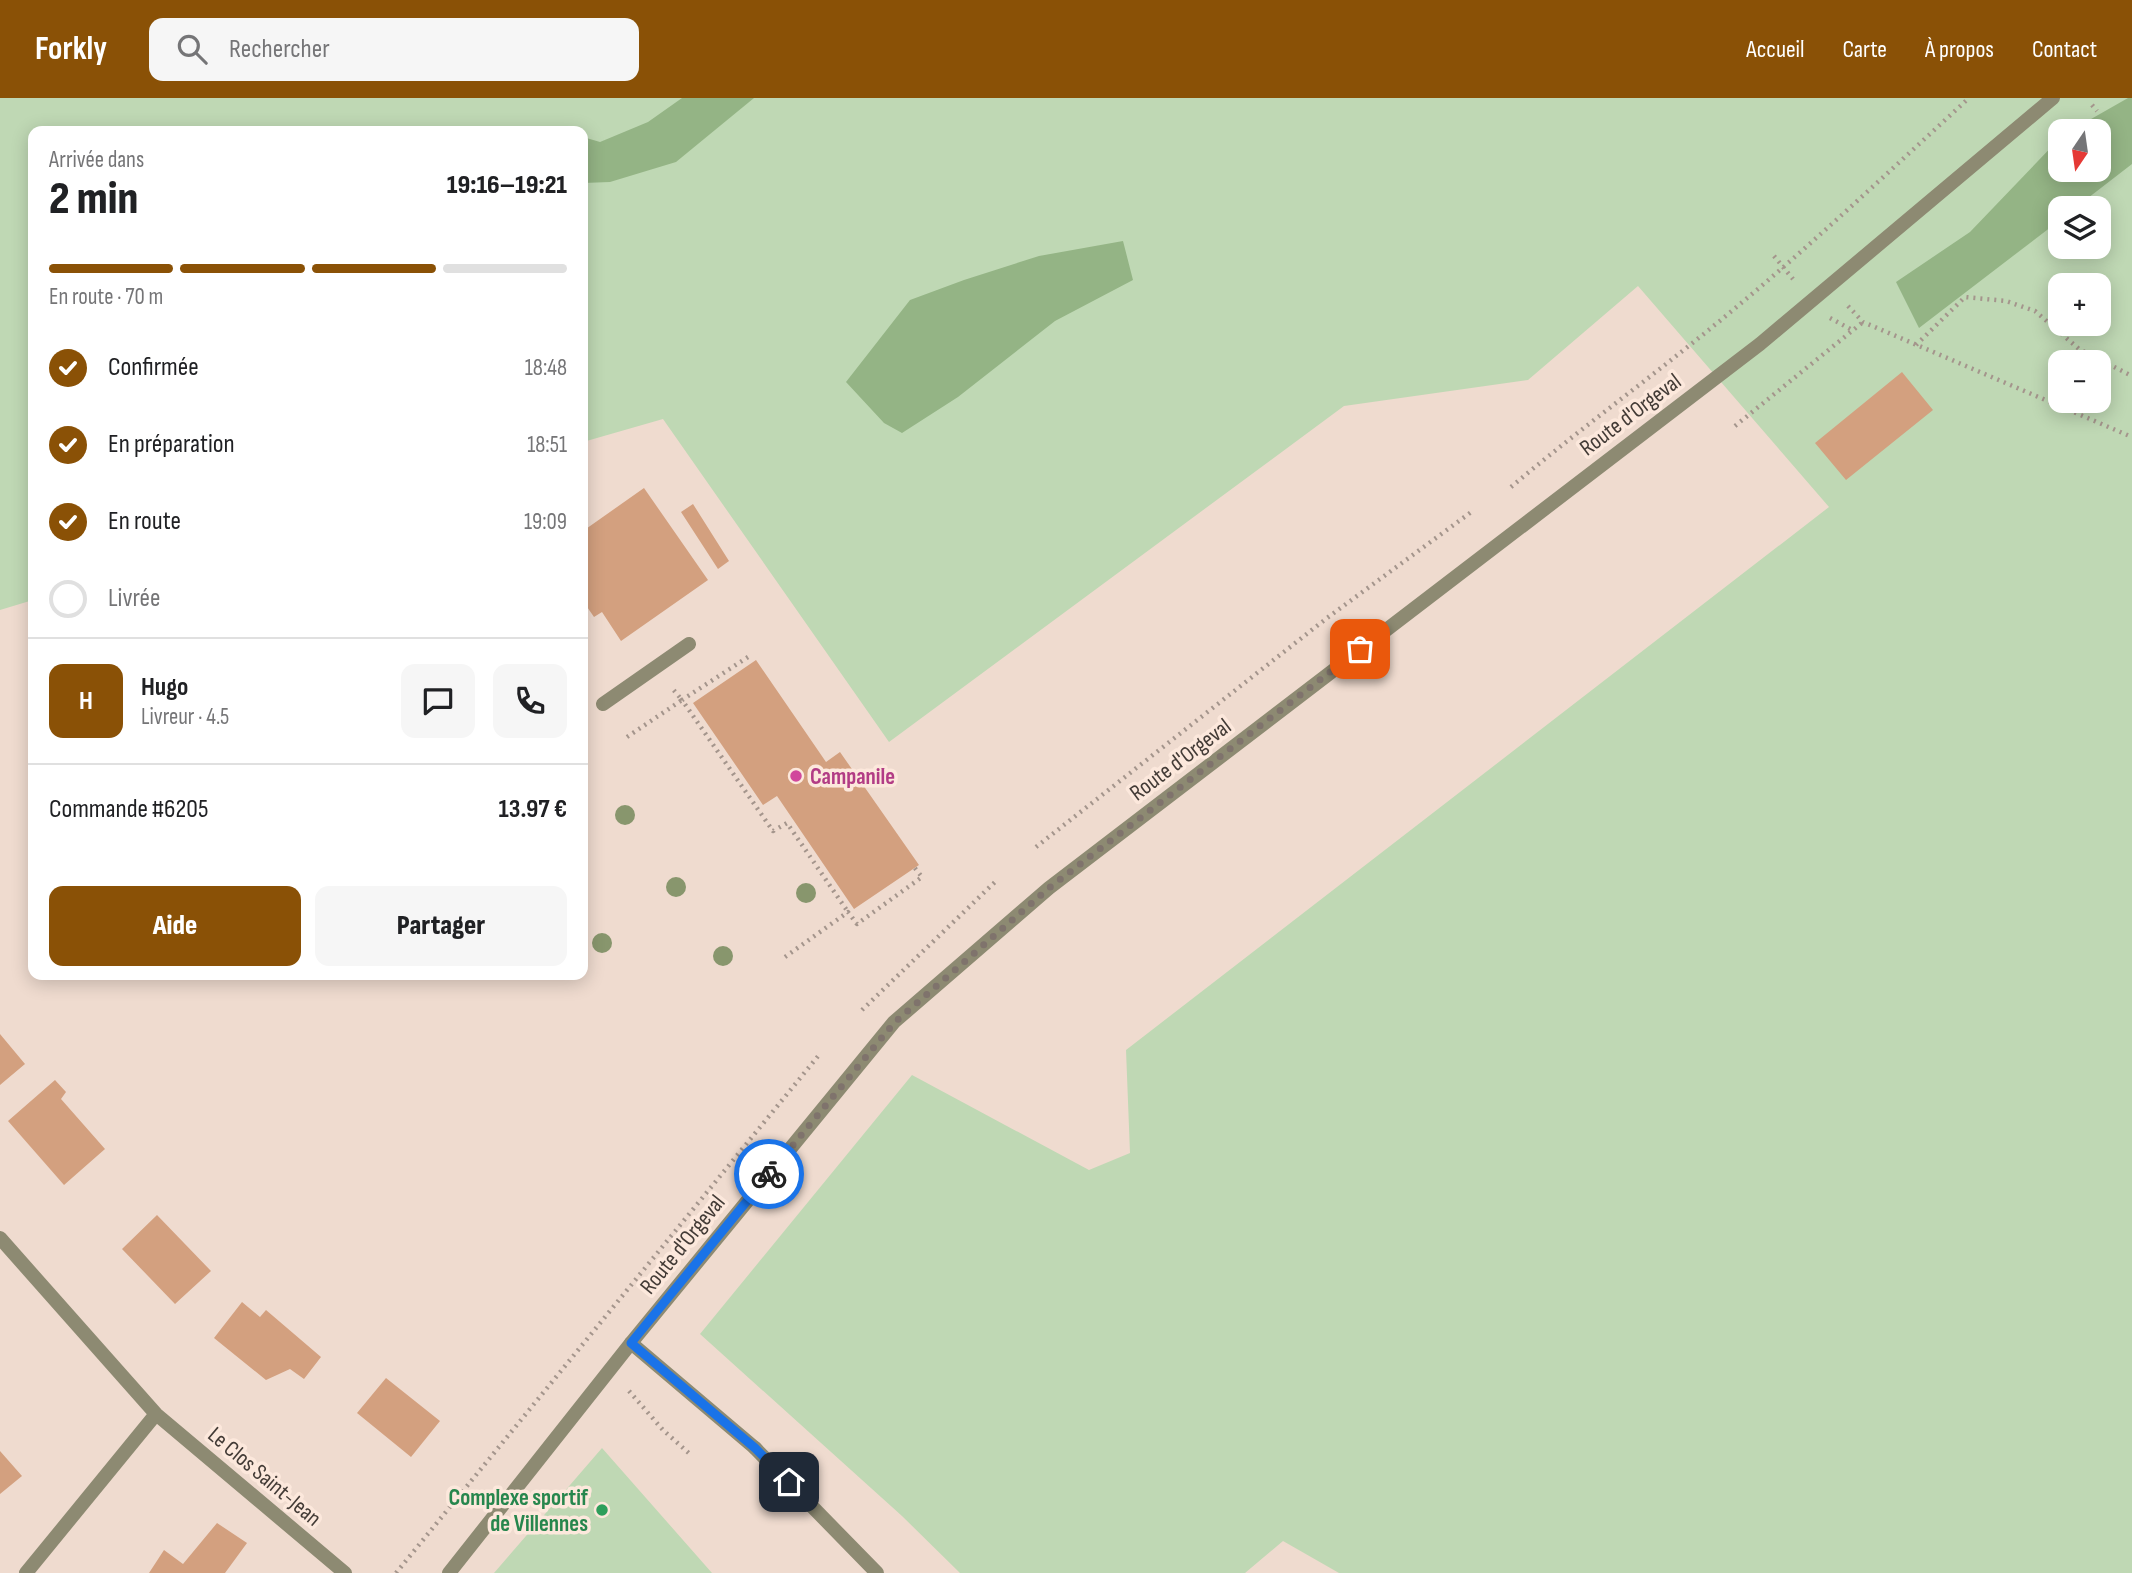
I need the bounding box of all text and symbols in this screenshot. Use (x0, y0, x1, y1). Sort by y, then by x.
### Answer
search box (149, 18, 639, 81)
text: Forkly (35, 29, 107, 69)
icon: search (173, 30, 211, 68)
text: Rechercher (229, 34, 330, 65)
text: Accueil (1746, 35, 1805, 64)
text: Carte (1843, 35, 1887, 64)
text: À propos (1925, 35, 1994, 64)
text: Contact (2032, 35, 2097, 64)
north arrow (2048, 119, 2110, 182)
map controls (2048, 119, 2111, 413)
text: Arrivée dans (49, 146, 144, 174)
text: 19:16–19:21 (447, 170, 567, 201)
text: 2 min (49, 172, 138, 227)
button: layers (2048, 196, 2111, 259)
button: + (2048, 273, 2111, 336)
text: En route · 70 m (49, 283, 163, 311)
icon: check (49, 349, 87, 387)
button: − (2048, 350, 2111, 413)
text: Confirmée (108, 352, 199, 383)
text: 18:48 (525, 354, 567, 382)
street label: Route d'Orgeval (1574, 368, 1687, 462)
icon: check (49, 426, 87, 464)
text: En préparation (108, 429, 235, 460)
text: 18:51 (527, 431, 567, 459)
icon: check (49, 503, 87, 541)
text: En route (108, 506, 181, 537)
text: 19:09 (524, 508, 567, 536)
text: Livrée (108, 583, 160, 614)
pin (1330, 619, 1390, 679)
icon: bag (1341, 630, 1379, 668)
button: chat (401, 664, 475, 738)
button: phone (493, 664, 567, 738)
text: Hugo (141, 672, 188, 703)
text: H (79, 686, 93, 717)
text: Livreur · 4.5 (141, 703, 229, 731)
street label: Route d'Orgeval (1124, 713, 1237, 807)
place label: Campanile (810, 763, 895, 791)
marker: Campanile (788, 768, 804, 784)
text: Commande #6205 (49, 794, 208, 825)
text: 13.97 € (499, 794, 567, 825)
button: Aide (49, 886, 301, 966)
button: Partager (315, 886, 567, 966)
courier (734, 1139, 804, 1209)
icon: bike (750, 1155, 788, 1193)
street label: Route d'Orgeval (634, 1189, 731, 1300)
street label: Le Clos Saint-Jean (202, 1421, 327, 1532)
pin (759, 1452, 819, 1512)
icon: home (770, 1463, 808, 1501)
place label: Complexe sportif de Villennes (449, 1484, 589, 1538)
marker: Complexe sportif de Villennes (594, 1502, 610, 1518)

